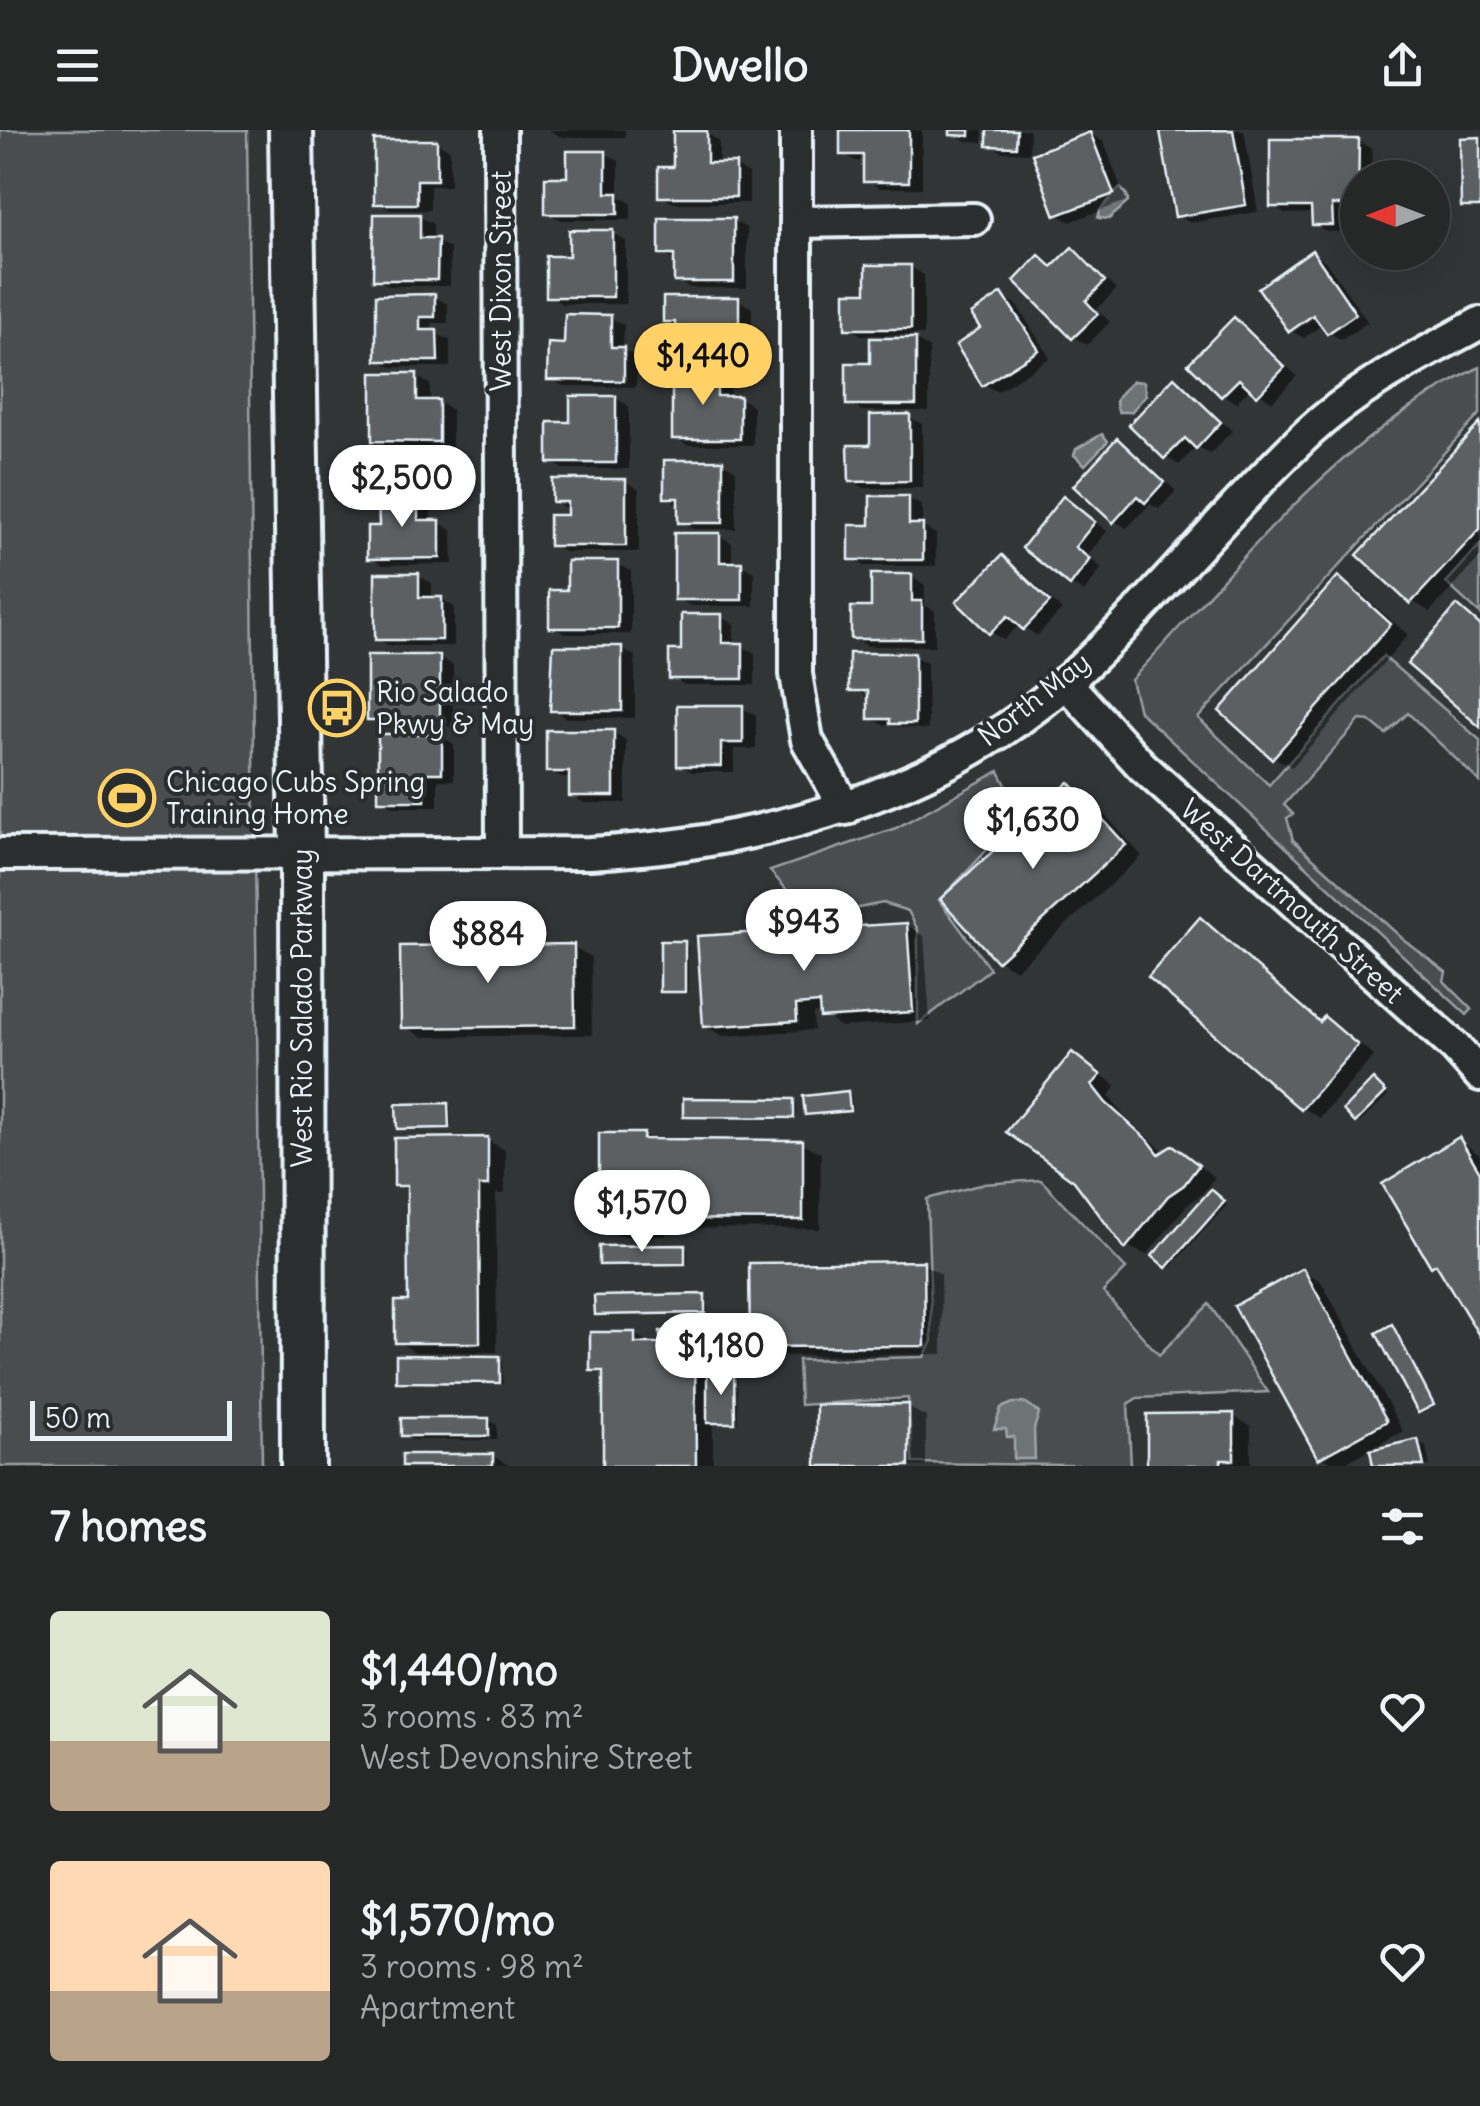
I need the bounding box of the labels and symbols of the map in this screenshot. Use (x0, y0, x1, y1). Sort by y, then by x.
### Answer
north arrow (1340, 160, 1450, 270)
street label: West Dixon Street (483, 170, 519, 392)
pin: $1,440 (622, 323, 784, 408)
pin: $2,500 (321, 445, 483, 530)
street label: North May (971, 644, 1097, 754)
place label: Rio Salado Pkwy & May (376, 674, 534, 742)
bus stop icon: Rio Salado Pkwy & May (307, 678, 367, 738)
place label: Chicago Cubs Spring Training Home (166, 764, 425, 832)
sports icon: Chicago Cubs Spring Training Home (97, 768, 157, 828)
pin: $1,630 (952, 787, 1114, 872)
street label: West Dartmouth Street (1173, 791, 1411, 1011)
street label: West Rio Salado Parkway (284, 848, 320, 1168)
pin: $943 (745, 889, 863, 974)
pin: $884 (429, 901, 547, 986)
pin: $1,570 (561, 1170, 723, 1255)
pin: $1,180 (640, 1313, 802, 1398)
scale bar (30, 1396, 232, 1440)

